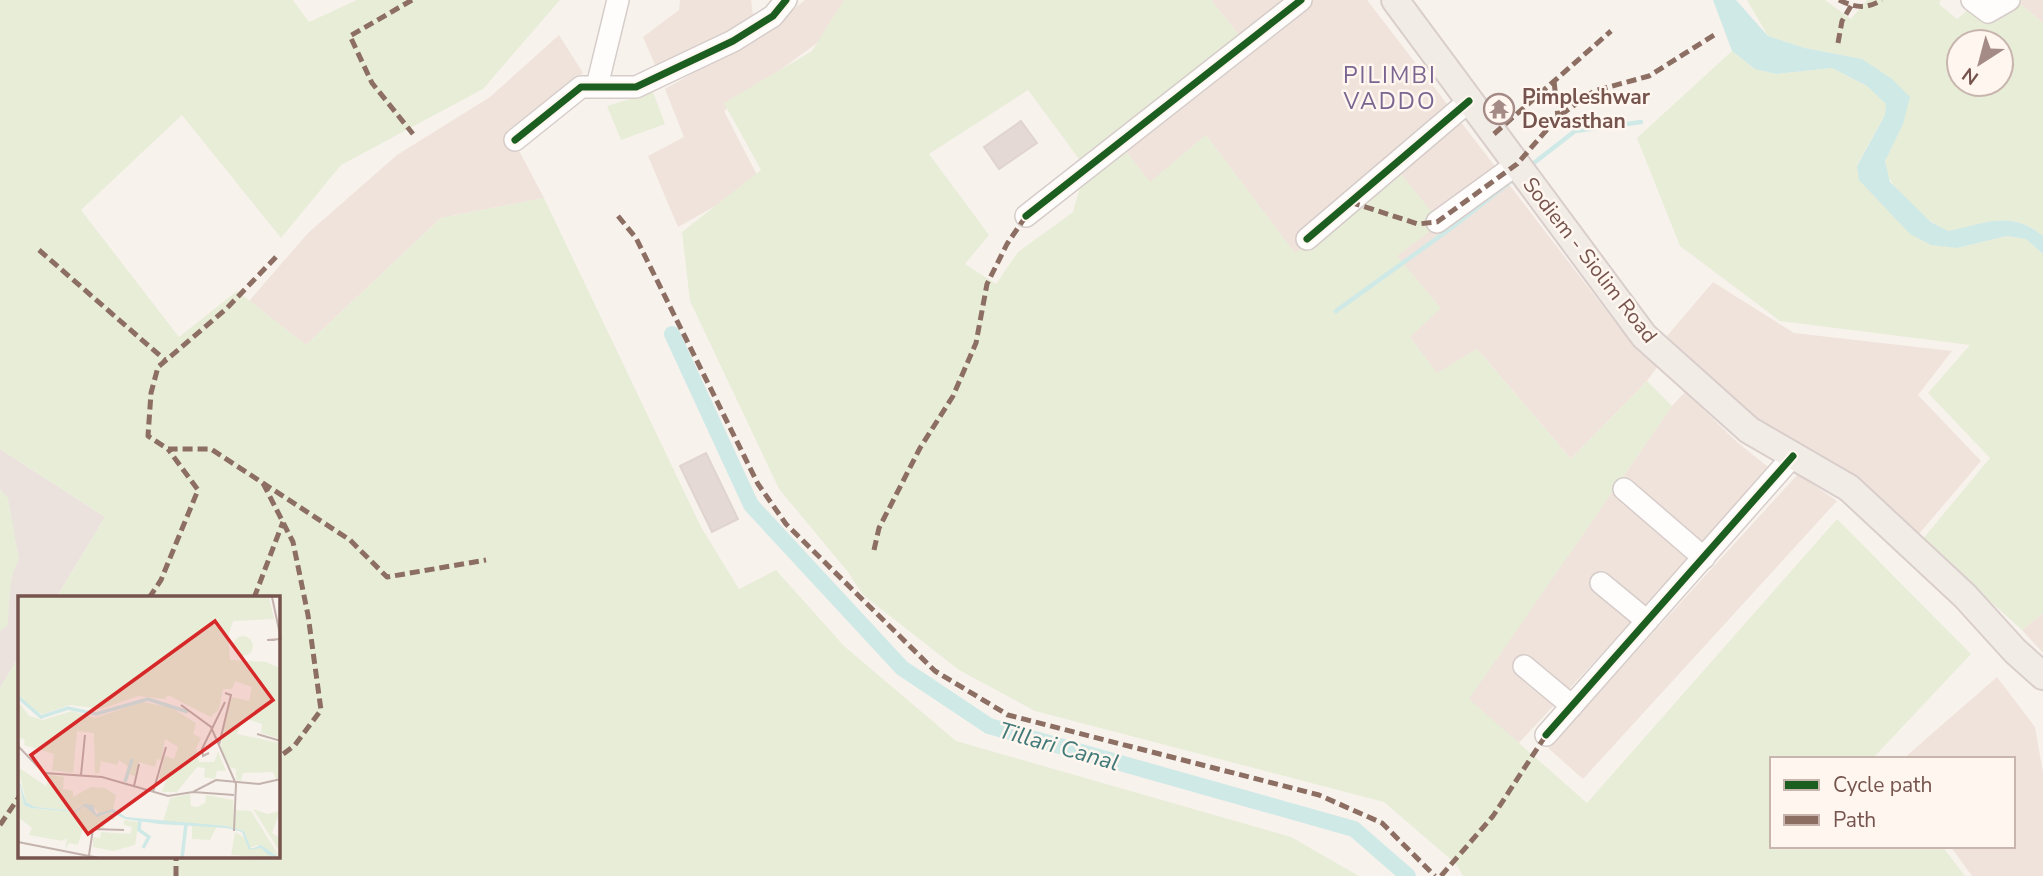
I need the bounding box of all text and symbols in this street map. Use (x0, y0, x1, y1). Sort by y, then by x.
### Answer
north arrow (1945, 28, 2015, 98)
district label: PILIMBI VADDO (1342, 60, 1437, 117)
text: N (1957, 61, 1984, 91)
place label: Pimpleshwar Devasthan (1522, 83, 1651, 135)
temple icon: Pimpleshwar Devasthan (1482, 92, 1516, 126)
street label: Sodiem - Siolim Road (1516, 171, 1664, 349)
inset map (18, 596, 280, 858)
water label: Tillari Canal (995, 715, 1123, 778)
legend (1770, 757, 2015, 848)
text: Cycle path (1833, 771, 1932, 799)
text: Path (1833, 806, 1876, 834)

